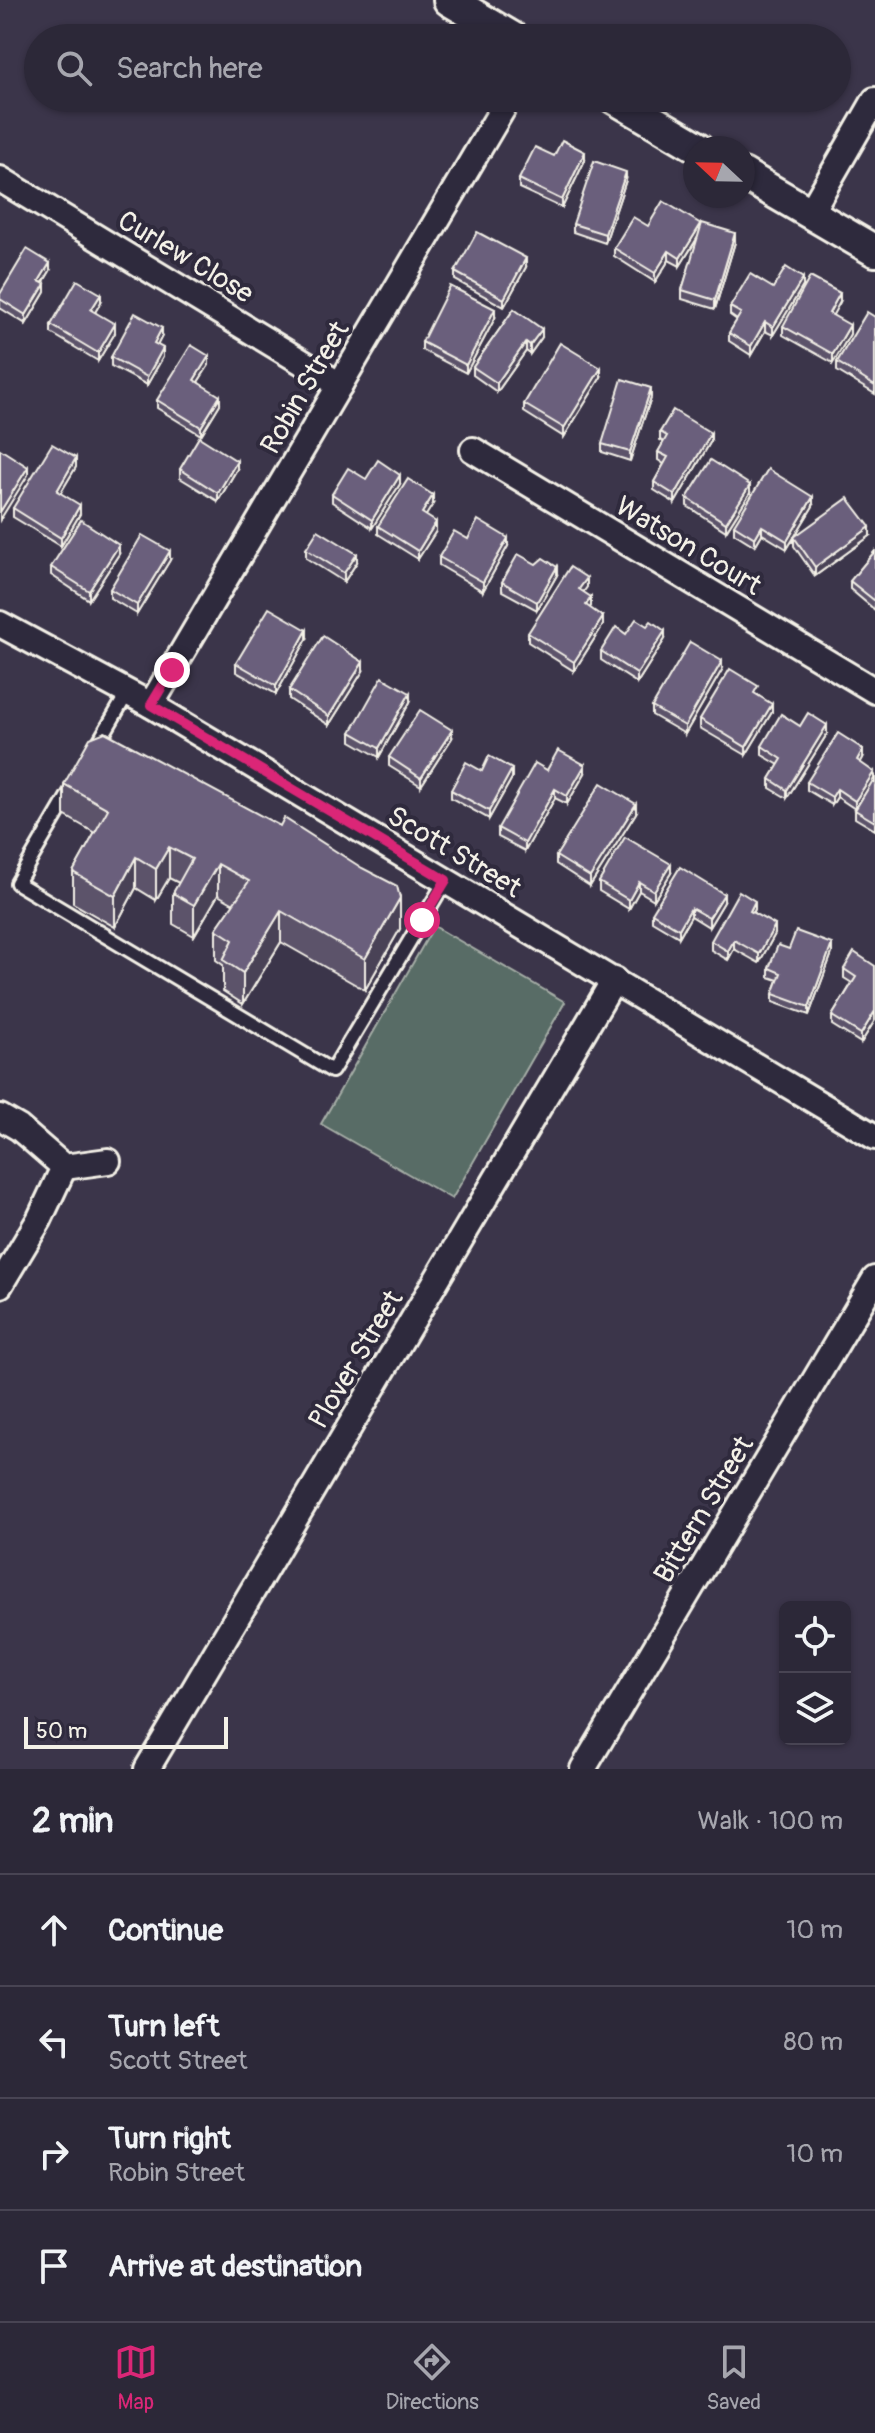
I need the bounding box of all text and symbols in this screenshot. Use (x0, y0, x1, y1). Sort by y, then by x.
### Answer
search box (24, 24, 851, 112)
icon: search (52, 46, 96, 90)
text: Search here (116, 50, 263, 87)
north arrow (683, 136, 755, 208)
street label: Curlew Close (111, 203, 260, 312)
street label: Robin Street (253, 314, 358, 460)
street label: Watson Court (609, 489, 768, 604)
route end (154, 652, 190, 688)
street label: Scott Street (381, 799, 528, 906)
route start (404, 902, 440, 938)
street label: Plover Street (301, 1283, 412, 1435)
street label: Bittern Street (647, 1429, 762, 1590)
map controls (779, 1601, 851, 1745)
button: locate (779, 1601, 851, 1673)
button: layers (779, 1673, 851, 1745)
scale bar (24, 1713, 228, 1749)
text: 50 m (36, 1717, 87, 1745)
text: 2 min (32, 1800, 114, 1843)
text: Walk · 100 m (698, 1805, 843, 1837)
icon: ahead (32, 1908, 76, 1952)
text: Continue (108, 1912, 223, 1949)
text: 10 m (786, 1914, 843, 1946)
text: Turn left (108, 2008, 219, 2045)
icon: left (32, 2020, 76, 2064)
text: 80 m (783, 2026, 843, 2058)
text: Scott Street (108, 2045, 247, 2077)
text: Turn right (108, 2120, 231, 2157)
icon: right (32, 2132, 76, 2176)
text: 10 m (786, 2138, 843, 2170)
text: Robin Street (108, 2157, 245, 2189)
icon: arrive (32, 2244, 76, 2288)
text: Arrive at destination (108, 2248, 362, 2285)
tab: Map (114, 2340, 158, 2416)
tab: Directions (386, 2340, 479, 2416)
tab: Saved (707, 2340, 761, 2416)

